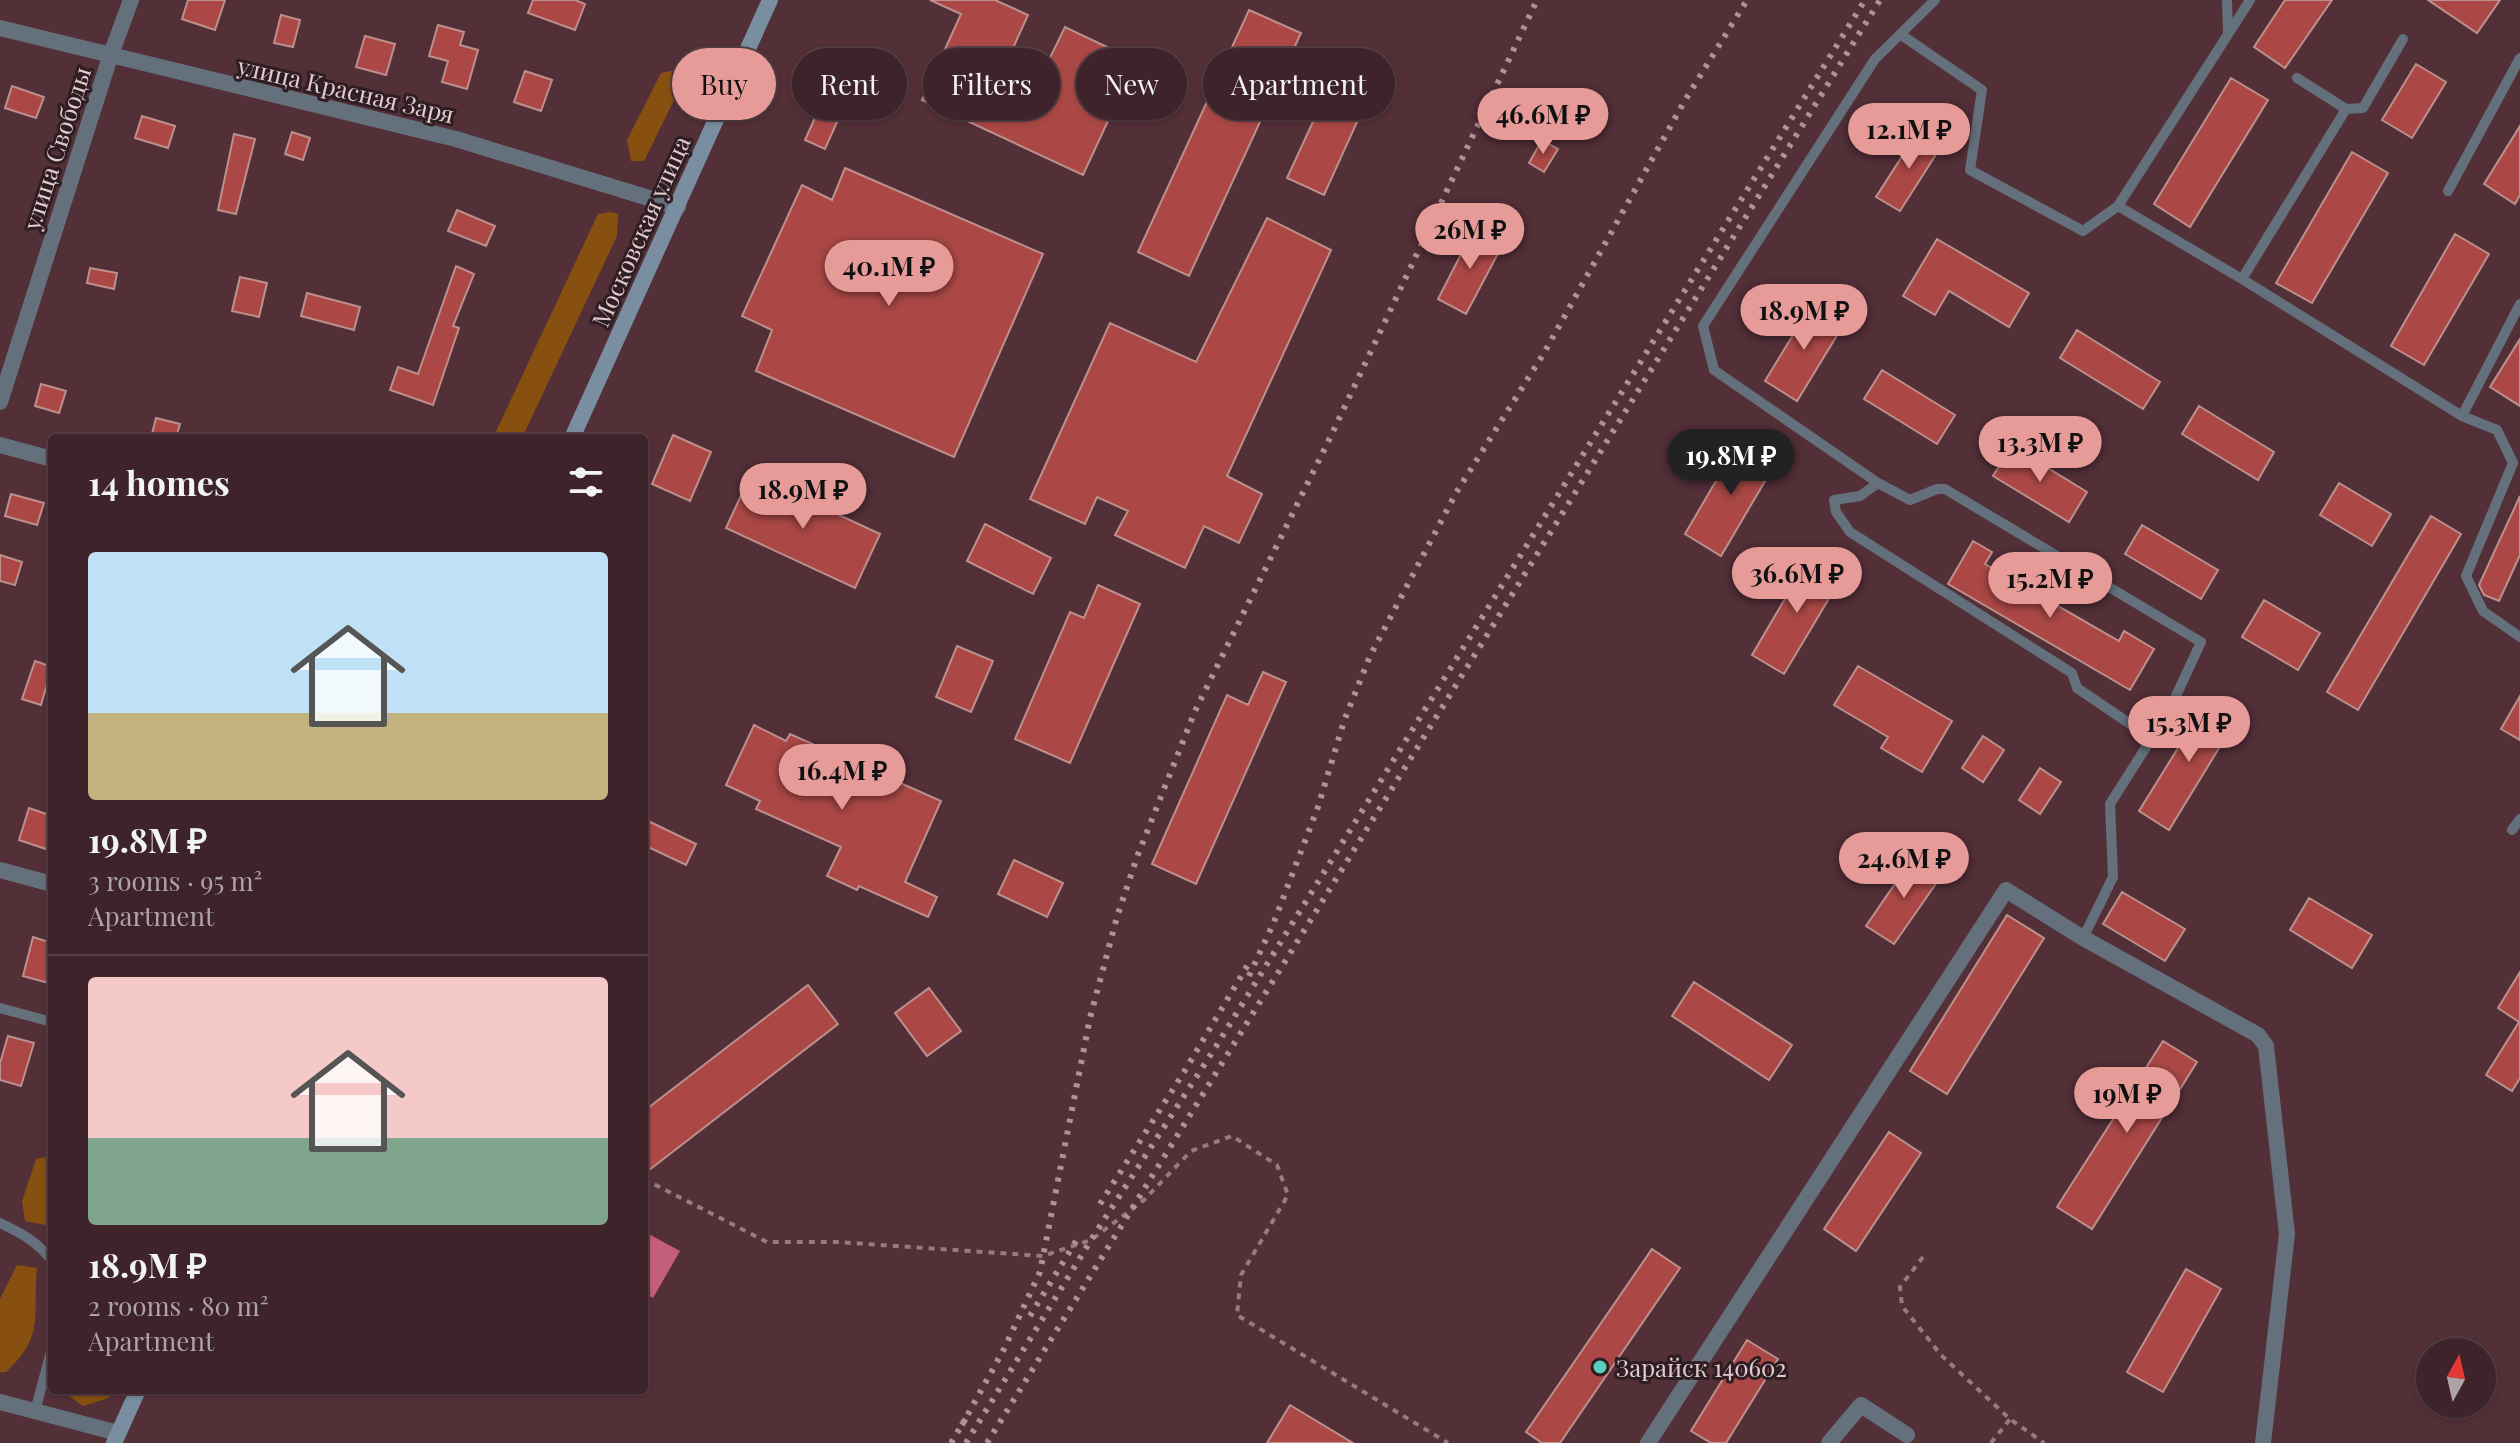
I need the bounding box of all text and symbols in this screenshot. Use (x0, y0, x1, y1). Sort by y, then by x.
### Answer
street label: улица Красная Заря (234, 48, 458, 130)
chip: Buy (672, 48, 776, 120)
chip: Rent (792, 48, 907, 120)
chip: Filters (923, 48, 1060, 120)
chip: New (1076, 48, 1187, 120)
chip: Apartment (1203, 48, 1395, 120)
street label: улица Свободы (14, 62, 97, 234)
pin: 46.6M ₽ (1469, 88, 1617, 156)
text: 46.6M ₽ (1495, 96, 1591, 131)
pin: 12.1M ₽ (1835, 103, 1983, 171)
text: 12.1M ₽ (1866, 111, 1952, 146)
street label: Московская улица (584, 130, 697, 332)
pin: 26M ₽ (1414, 203, 1526, 271)
text: 26M ₽ (1433, 211, 1507, 246)
pin: 40.1M ₽ (815, 240, 963, 308)
text: 40.1M ₽ (843, 248, 935, 283)
pin: 18.9M ₽ (1730, 284, 1878, 352)
text: 18.9M ₽ (1758, 292, 1850, 327)
pin: 13.3M ₽ (1966, 416, 2114, 484)
text: 13.3M ₽ (1997, 424, 2083, 459)
pin: 19.8M ₽ (1657, 429, 1805, 497)
text: 19.8M ₽ (1685, 437, 1777, 472)
text: 14 homes (88, 459, 230, 505)
icon: filters (564, 460, 608, 504)
pin: 18.9M ₽ (729, 463, 877, 531)
text: 18.9M ₽ (757, 471, 849, 506)
pin: 36.6M ₽ (1723, 547, 1871, 615)
pin: 15.2M ₽ (1976, 552, 2124, 620)
text: 36.6M ₽ (1750, 555, 1844, 590)
text: 15.2M ₽ (2006, 560, 2094, 595)
icon: home (276, 604, 420, 748)
pin: 15.3M ₽ (2115, 696, 2263, 764)
text: 15.3M ₽ (2146, 704, 2232, 739)
pin: 16.4M ₽ (768, 744, 916, 812)
text: 16.4M ₽ (797, 752, 887, 787)
text: 19.8M ₽ (88, 816, 207, 862)
pin: 24.6M ₽ (1830, 832, 1978, 900)
text: 24.6M ₽ (1857, 840, 1951, 875)
text: 3 rooms · 95 m² (88, 863, 262, 898)
text: Apartment (88, 898, 214, 933)
icon: home (276, 1029, 420, 1173)
pin: 19M ₽ (2071, 1067, 2183, 1135)
text: 19M ₽ (2092, 1075, 2162, 1110)
text: 18.9M ₽ (88, 1241, 207, 1287)
text: 2 rooms · 80 m² (88, 1288, 268, 1323)
text: Apartment (88, 1323, 214, 1358)
north arrow (2416, 1338, 2496, 1418)
map controls (2416, 1338, 2496, 1418)
place label: Зарайск 140602 (1616, 1351, 1787, 1383)
marker: Зарайск 140602 (1591, 1358, 1609, 1376)

